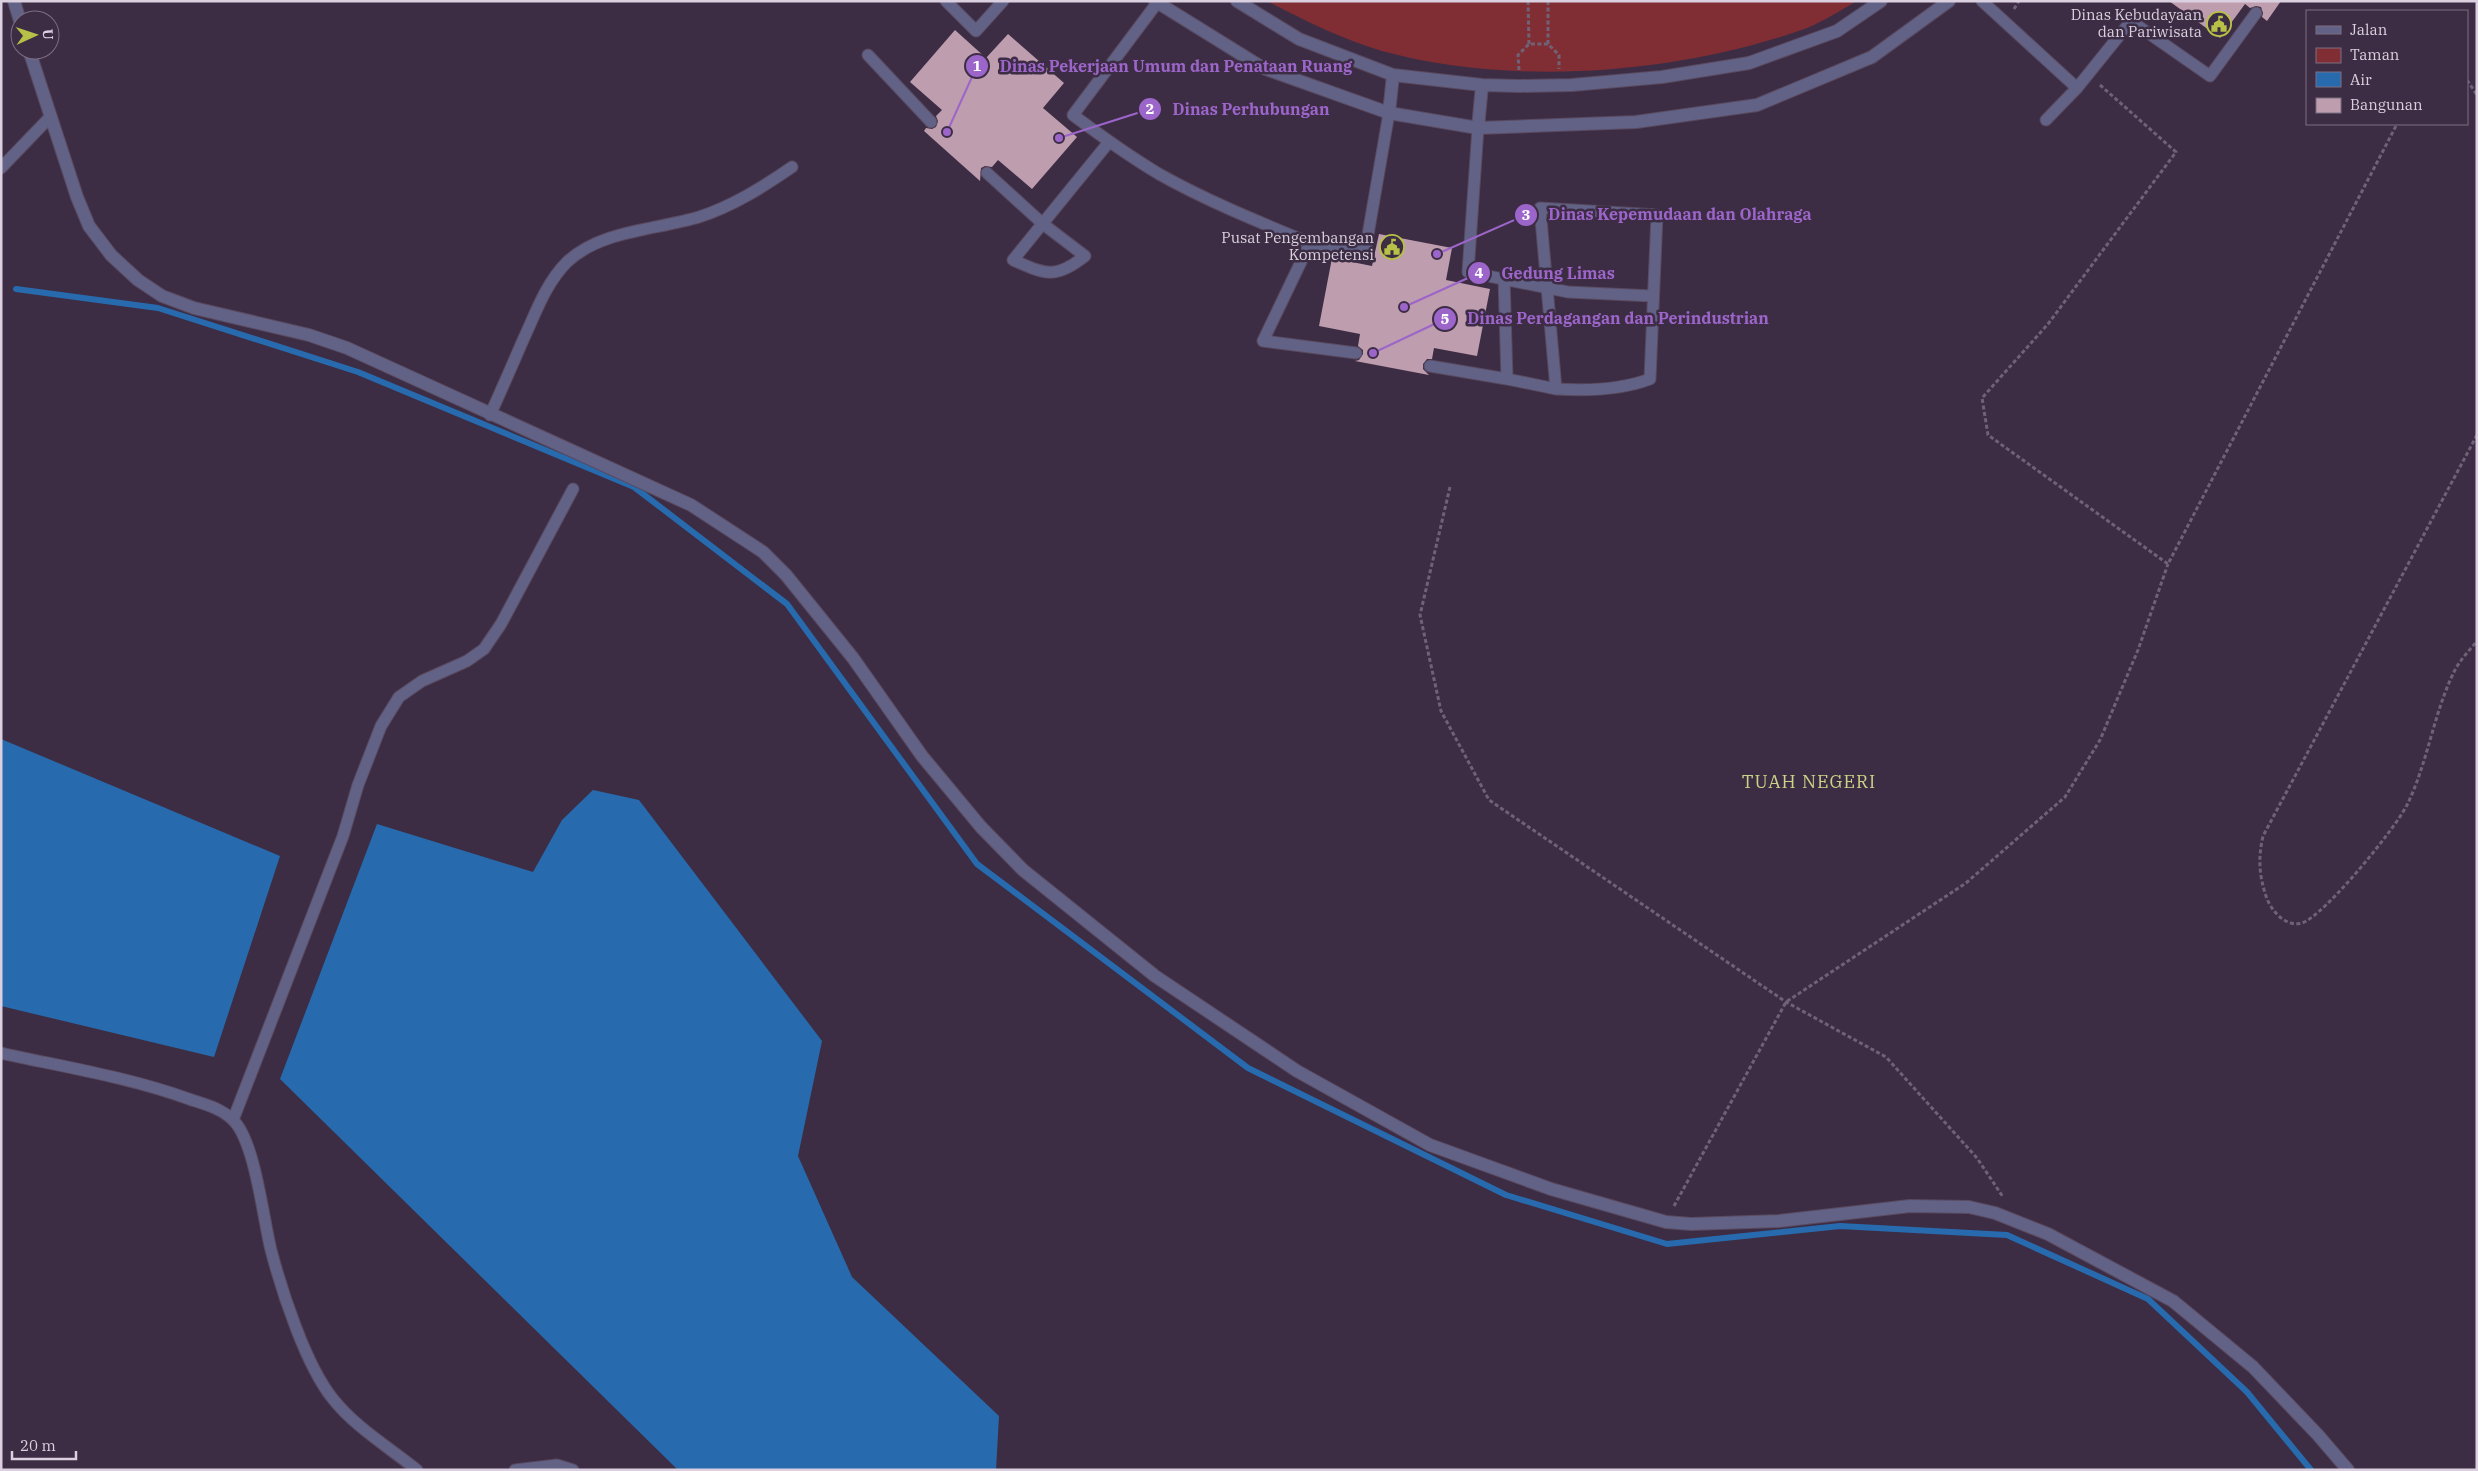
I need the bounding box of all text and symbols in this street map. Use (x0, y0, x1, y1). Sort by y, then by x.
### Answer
place label: Dinas Kebudayaan dan Pariwisata (2071, 5, 2202, 41)
north arrow (10, 10, 60, 60)
legend (2306, 10, 2468, 125)
public building icon: Dinas Kebudayaan dan Pariwisata (2206, 11, 2232, 37)
text: Jalan (2350, 20, 2388, 39)
text: U (39, 28, 57, 40)
text: Taman (2350, 45, 2400, 64)
callout: Dinas Pekerjaan Umum dan Penataan Ruang (964, 51, 1362, 82)
text: 1 (972, 56, 982, 75)
text: Dinas Pekerjaan Umum dan Penataan Ruang (1000, 56, 1353, 76)
text: Air (2350, 70, 2372, 89)
callout: Dinas Perhubungan (1138, 94, 1340, 125)
text: Bangunan (2350, 95, 2423, 114)
text: 2 (1145, 99, 1155, 118)
text: Dinas Perhubungan (1172, 99, 1330, 119)
callout: Dinas Kepemudaan dan Olahraga (1513, 199, 1822, 230)
text: Dinas Kepemudaan dan Olahraga (1548, 204, 1812, 224)
text: 3 (1521, 205, 1531, 224)
place label: Pusat Pengembangan Kompetensi (1221, 228, 1374, 264)
public building icon: Pusat Pengembangan Kompetensi (1379, 234, 1405, 260)
callout: Gedung Limas (1467, 258, 1625, 289)
text: 4 (1474, 263, 1484, 282)
text: Gedung Limas (1501, 263, 1615, 283)
callout: Dinas Perdagangan dan Perindustrian (1432, 303, 1779, 334)
text: Dinas Perdagangan dan Perindustrian (1467, 308, 1769, 328)
text: 5 (1440, 309, 1450, 328)
district label: TUAH NEGERI (1742, 770, 1876, 793)
scale bar (12, 1428, 76, 1460)
text: 20 m (20, 1436, 56, 1455)

